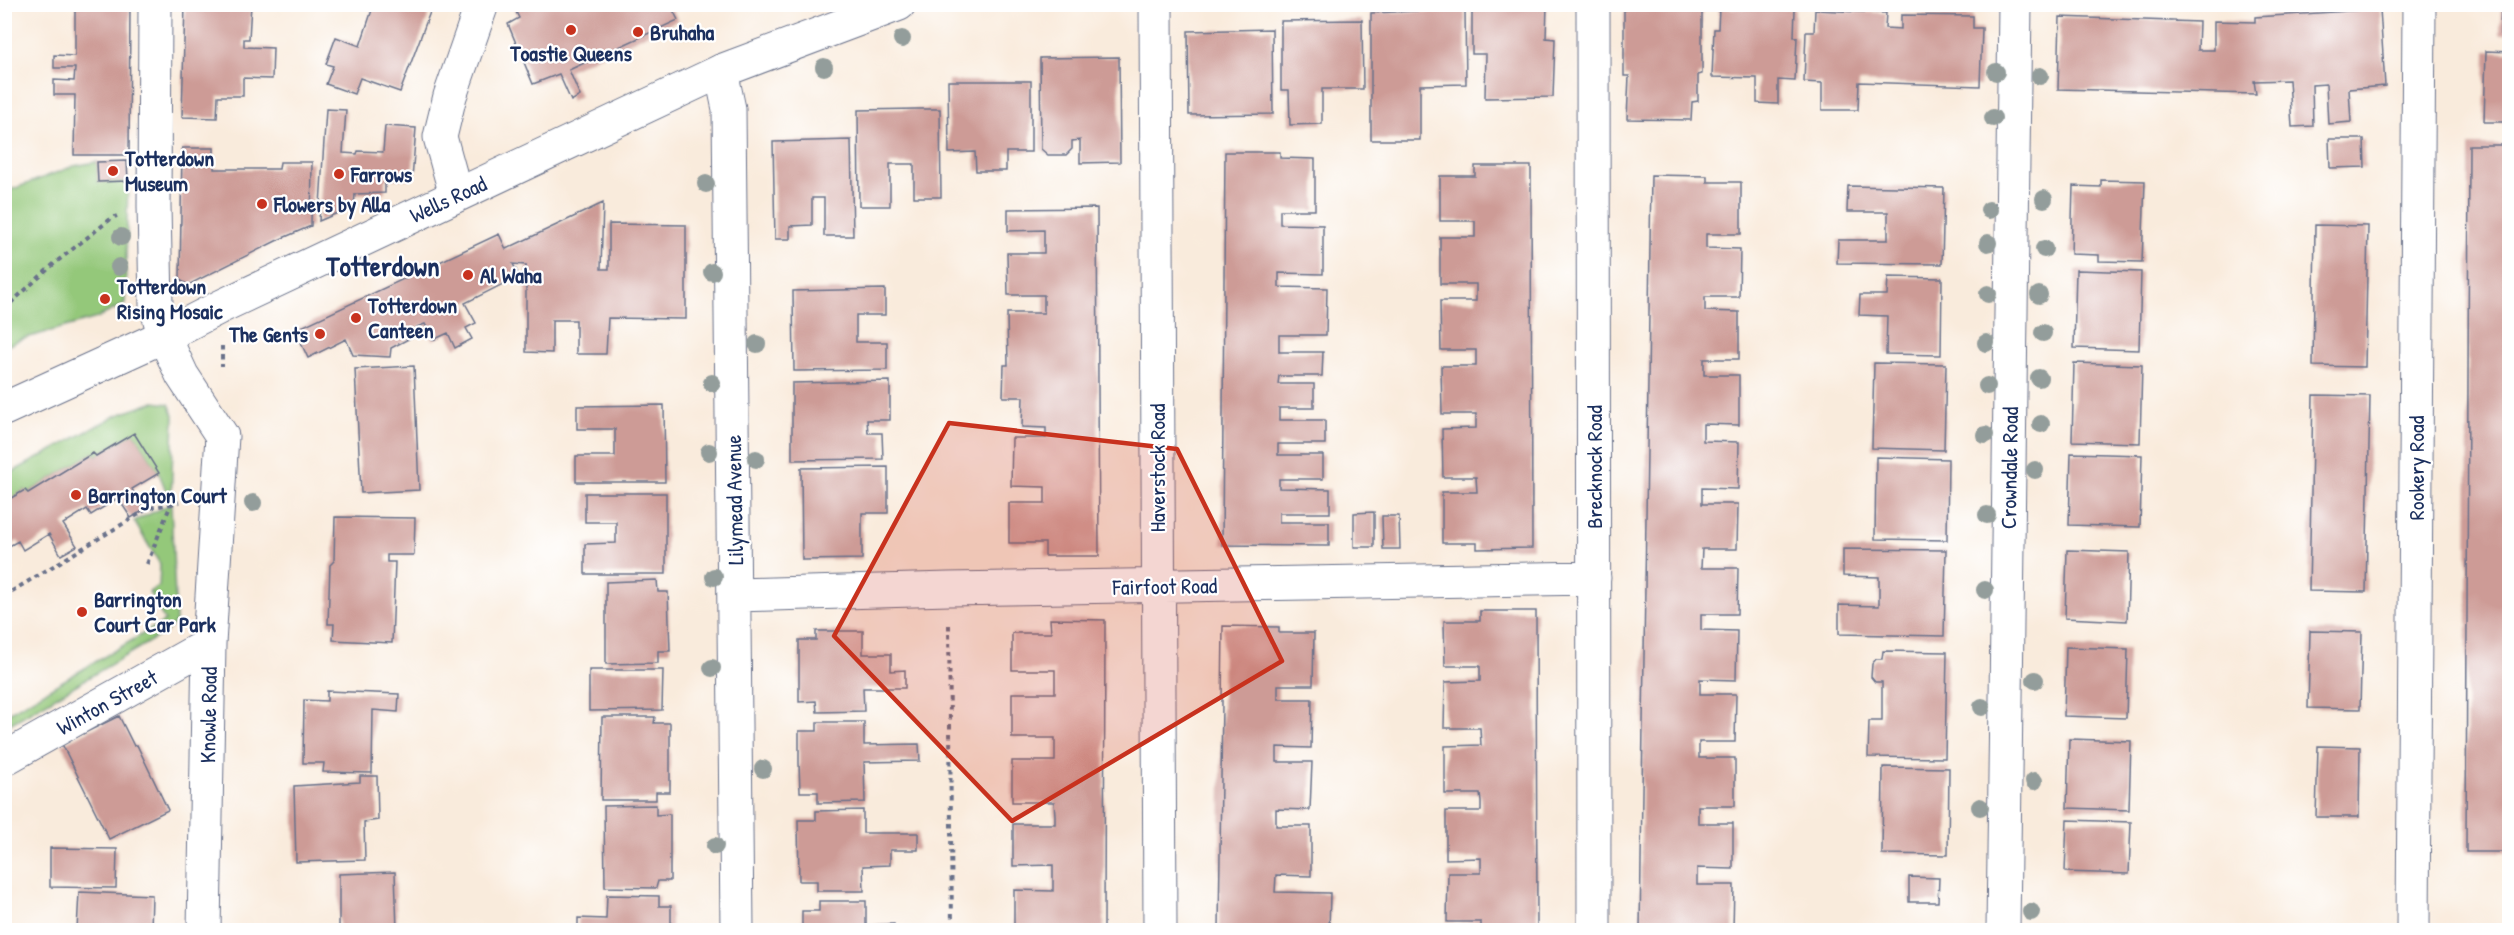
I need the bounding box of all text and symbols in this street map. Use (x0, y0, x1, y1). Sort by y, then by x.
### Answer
place label: Bruhaha (650, 17, 715, 47)
marker: Toastie Queens (564, 23, 578, 37)
marker: Bruhaha (631, 25, 645, 39)
place label: Toastie Queens (509, 38, 632, 68)
place label: Totterdown Museum (124, 143, 214, 198)
place label: Farrows (350, 159, 413, 189)
marker: Totterdown Museum (106, 164, 120, 178)
marker: Farrows (332, 167, 346, 181)
street label: Wells Road (405, 168, 492, 230)
place label: Flowers by Alla (273, 189, 391, 220)
marker: Flowers by Alla (255, 197, 269, 211)
district label: Totterdown (325, 247, 440, 285)
place label: Al Waha (480, 260, 542, 290)
marker: Al Waha (461, 268, 475, 282)
place label: Totterdown Rising Mosaic (116, 271, 223, 327)
place label: Totterdown Canteen (367, 290, 457, 345)
marker: Totterdown Rising Mosaic (98, 292, 112, 306)
marker: Totterdown Canteen (349, 311, 363, 325)
place label: The Gents (228, 319, 309, 349)
marker: The Gents (313, 327, 327, 341)
street label: Haverstock Road (1142, 403, 1172, 532)
street label: Brecknock Road (1579, 405, 1609, 529)
street label: Crowndale Road (1993, 406, 2025, 529)
street label: Rookery Road (2401, 415, 2431, 520)
street label: Lilymead Avenue (718, 434, 750, 565)
place label: Barrington Court (88, 480, 228, 511)
marker: Barrington Court (69, 488, 83, 502)
street label: Fairfoot Road (1111, 570, 1218, 602)
place label: Barrington Court Car Park (94, 584, 217, 639)
marker: Barrington Court Car Park (75, 605, 89, 619)
street label: Winton Street (51, 662, 163, 742)
street label: Knowle Road (192, 666, 224, 763)

